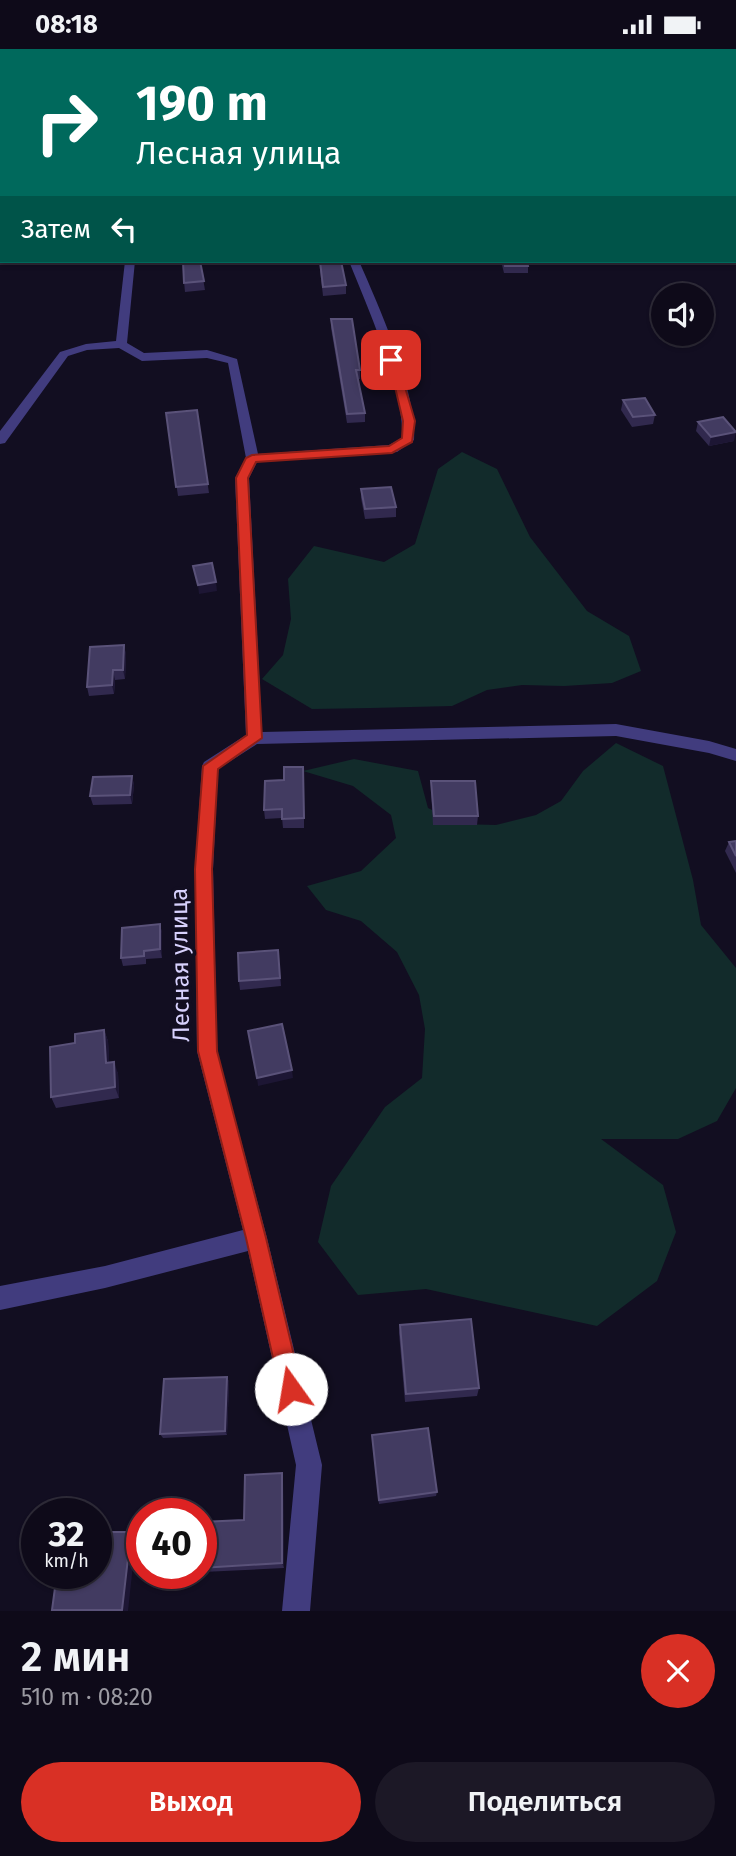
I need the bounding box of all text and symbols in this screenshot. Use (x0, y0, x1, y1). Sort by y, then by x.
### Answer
text: 08:18 (35, 9, 98, 40)
text: 190 m (136, 74, 268, 133)
icon: right (21, 77, 112, 168)
text: Лесная улица (136, 134, 341, 172)
icon: left (105, 210, 143, 248)
text: Затем (21, 214, 91, 245)
map controls (651, 283, 714, 346)
button: sound (651, 283, 714, 346)
pin (361, 330, 421, 390)
icon: arrive (372, 341, 410, 379)
street label: Лесная улица (165, 888, 195, 1042)
position arrow (254, 1352, 328, 1426)
speed limit sign: 40 (126, 1498, 217, 1589)
text: 32 (49, 1513, 84, 1555)
text: km/h (44, 1550, 89, 1572)
text: 2 мин (21, 1632, 131, 1682)
button: close (641, 1634, 715, 1708)
text: 510 m · 08:20 (21, 1683, 153, 1711)
button: Выход (21, 1762, 361, 1842)
button: Поделиться (375, 1762, 715, 1842)

